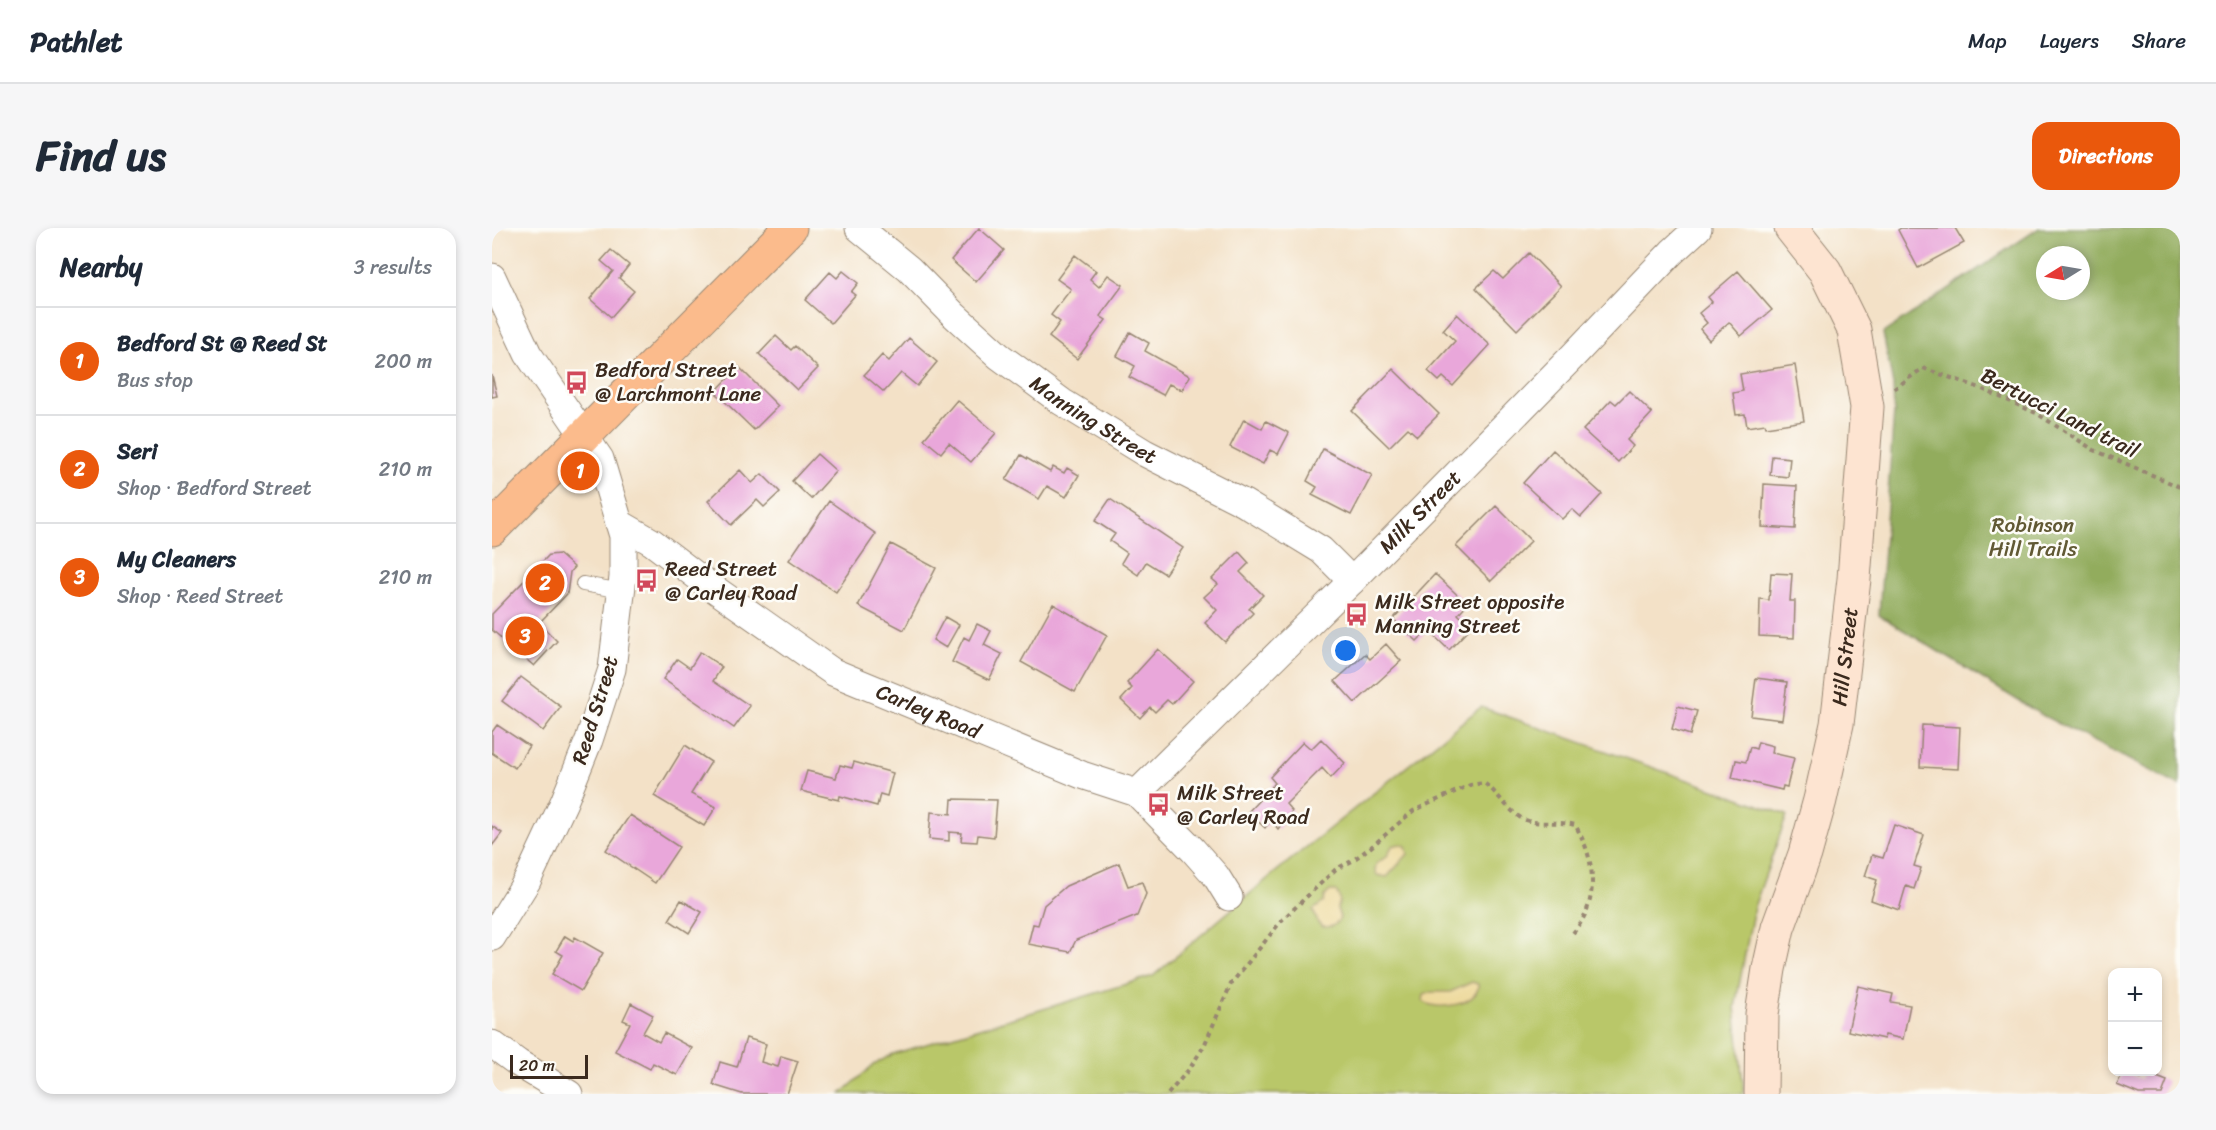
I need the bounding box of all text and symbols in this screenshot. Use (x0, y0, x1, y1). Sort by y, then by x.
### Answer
text: Pathlet (30, 17, 123, 66)
text: Map (1968, 22, 2007, 60)
text: Layers (2040, 22, 2099, 60)
text: Share (2132, 22, 2186, 60)
text: Find us (36, 119, 166, 193)
button: Directions (2032, 122, 2180, 190)
text: Nearby (60, 244, 142, 290)
north arrow (2036, 246, 2090, 300)
text: 3 results (354, 250, 432, 285)
text: Bedford St @ Reed St (117, 324, 327, 363)
text: 1 (75, 344, 84, 379)
text: 200 m (375, 344, 432, 379)
place label: Bedford Street @ Larchmont Lane (595, 351, 762, 413)
street label: Bertucci Land trail (1974, 357, 2147, 470)
text: Bus stop (117, 363, 193, 398)
street label: Manning Street (1021, 365, 1164, 475)
bus stop icon: Bedford Street @ Larchmont Lane (564, 369, 590, 395)
text: Seri (117, 432, 157, 471)
pin: 1 (560, 448, 599, 494)
text: 2 (74, 452, 85, 487)
text: 210 m (379, 452, 432, 487)
street label: Milk Street (1369, 460, 1471, 563)
text: Shop · Bedford Street (117, 471, 312, 506)
park label: Robinson Hill Trails (1989, 506, 2078, 568)
text: My Cleaners (117, 540, 236, 579)
place label: Reed Street @ Carley Road (665, 550, 799, 612)
text: 3 (74, 560, 85, 595)
text: 210 m (379, 560, 432, 595)
pin: 2 (526, 560, 564, 606)
bus stop icon: Reed Street @ Carley Road (634, 568, 660, 594)
text: Shop · Reed Street (117, 579, 283, 614)
place label: Milk Street opposite Manning Street (1375, 583, 1564, 645)
bus stop icon: Milk Street opposite Manning Street (1344, 601, 1370, 627)
street label: Hill Street (1820, 605, 1870, 708)
pin: 3 (506, 614, 544, 658)
your location (1331, 636, 1360, 665)
street label: Reed Street (560, 651, 630, 769)
street label: Carley Road (870, 673, 988, 751)
place label: Milk Street @ Carley Road (1177, 774, 1311, 836)
bus stop icon: Milk Street @ Carley Road (1146, 792, 1172, 818)
map controls (2108, 968, 2162, 1076)
button: + (2108, 968, 2162, 1022)
button: − (2108, 1022, 2162, 1076)
text: 20 m (519, 1051, 555, 1080)
scale bar (510, 1052, 588, 1080)

